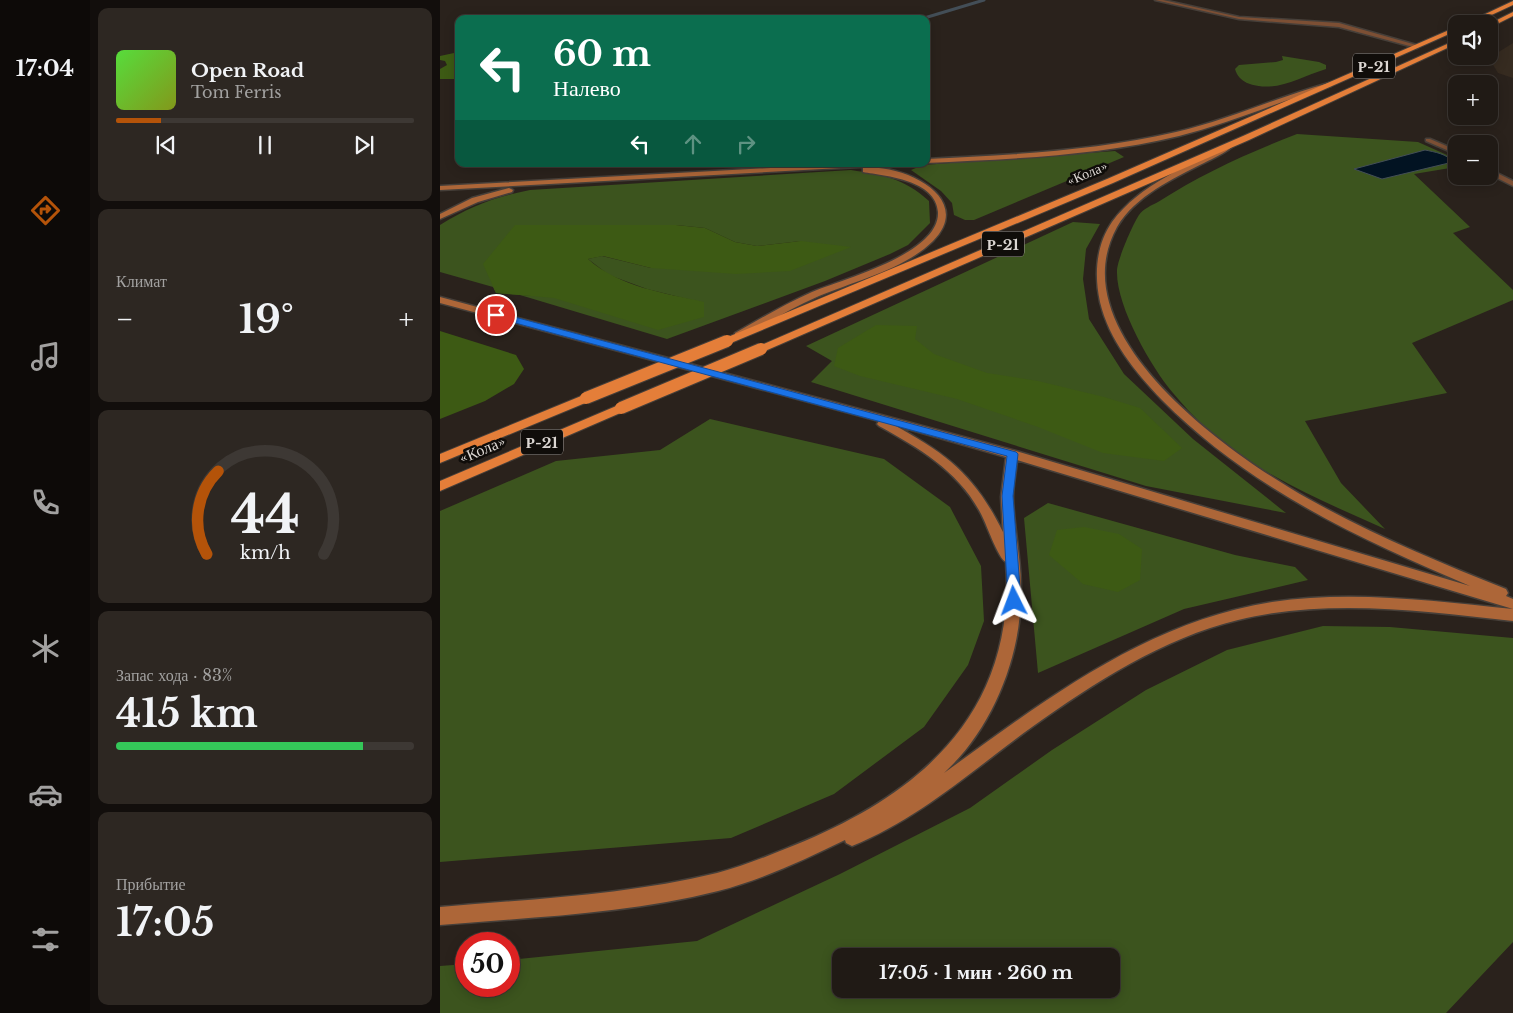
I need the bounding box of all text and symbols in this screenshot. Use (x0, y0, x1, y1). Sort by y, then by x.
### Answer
map controls (1448, 15, 1498, 185)
button: sound (1448, 15, 1498, 65)
text: 60 m (553, 32, 651, 75)
icon: left (470, 35, 535, 100)
road number: Р-21 (1353, 54, 1395, 78)
text: 17:04 (16, 55, 74, 82)
text: Open Road (191, 59, 304, 82)
text: Налево (553, 75, 621, 102)
button: + (1448, 75, 1498, 125)
text: Tom Ferris (191, 82, 282, 102)
icon: left (626, 130, 654, 158)
icon: ahead (679, 130, 707, 158)
icon: right (732, 130, 760, 158)
icon: previous (152, 131, 180, 159)
icon: pause (251, 131, 279, 159)
icon: next (350, 131, 378, 159)
button: − (1448, 135, 1498, 185)
street label: «Кола» (1064, 156, 1110, 190)
icon: directions (28, 193, 63, 228)
road number: Р-21 (982, 232, 1024, 256)
text: Климат (116, 271, 167, 291)
pin (475, 294, 517, 336)
text: 19° (239, 296, 294, 343)
icon: arrive (482, 301, 510, 329)
text: − (116, 302, 134, 337)
text: + (399, 302, 414, 337)
icon: music (28, 339, 63, 374)
street label: «Кола» (456, 430, 508, 468)
road number: Р-21 (521, 430, 563, 454)
text: 44 (230, 483, 300, 547)
icon: phone (28, 485, 63, 520)
text: km/h (240, 542, 290, 564)
position arrow (987, 574, 1039, 626)
icon: climate (28, 631, 63, 666)
text: Запас хода · 83% (116, 665, 232, 685)
text: 415 km (116, 690, 258, 737)
icon: car (28, 777, 63, 812)
text: Прибытие (116, 874, 186, 894)
text: 17:05 (116, 899, 214, 946)
icon: filters (28, 922, 63, 957)
speed limit sign: 50 (455, 932, 520, 997)
text: 17:05 · 1 мин · 260 m (879, 961, 1073, 984)

